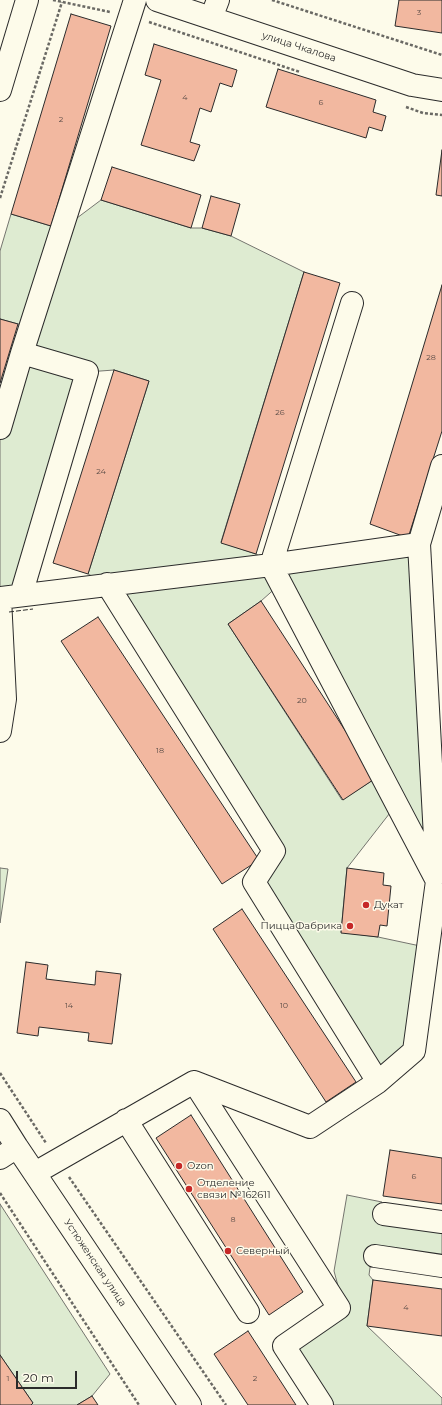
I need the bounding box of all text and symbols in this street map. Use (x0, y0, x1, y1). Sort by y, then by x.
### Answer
house number: 3 (417, 8, 421, 18)
street label: улица Чкалова (260, 29, 338, 65)
house number: 4 (182, 93, 188, 103)
house number: 6 (319, 98, 323, 108)
house number: 2 (59, 115, 63, 125)
house number: 28 (426, 353, 436, 363)
house number: 26 (275, 408, 285, 418)
house number: 24 (96, 467, 106, 477)
house number: 20 (297, 696, 307, 706)
house number: 18 (156, 746, 164, 756)
place label: Дукат (374, 899, 403, 911)
marker: Дукат (361, 900, 371, 910)
place label: ПиццаФабрика (260, 920, 342, 932)
marker: ПиццаФабрика (345, 921, 355, 931)
house number: 14 (65, 1001, 73, 1011)
house number: 10 (280, 1001, 288, 1011)
place label: Ozon (187, 1160, 213, 1172)
marker: Ozon (174, 1161, 184, 1171)
house number: 6 (412, 1172, 416, 1182)
place label: Отделение связи №162611 (197, 1177, 271, 1200)
marker: Отделение связи №162611 (184, 1184, 194, 1194)
house number: 8 (230, 1215, 236, 1225)
street label: Устюженская улица (61, 1217, 129, 1309)
place label: Северный (236, 1245, 290, 1257)
marker: Северный (223, 1246, 233, 1256)
house number: 4 (403, 1303, 409, 1313)
scale bar (18, 1363, 79, 1389)
text: 20 m (23, 1370, 54, 1385)
house number: 1 (7, 1374, 9, 1384)
house number: 2 (253, 1374, 257, 1384)

